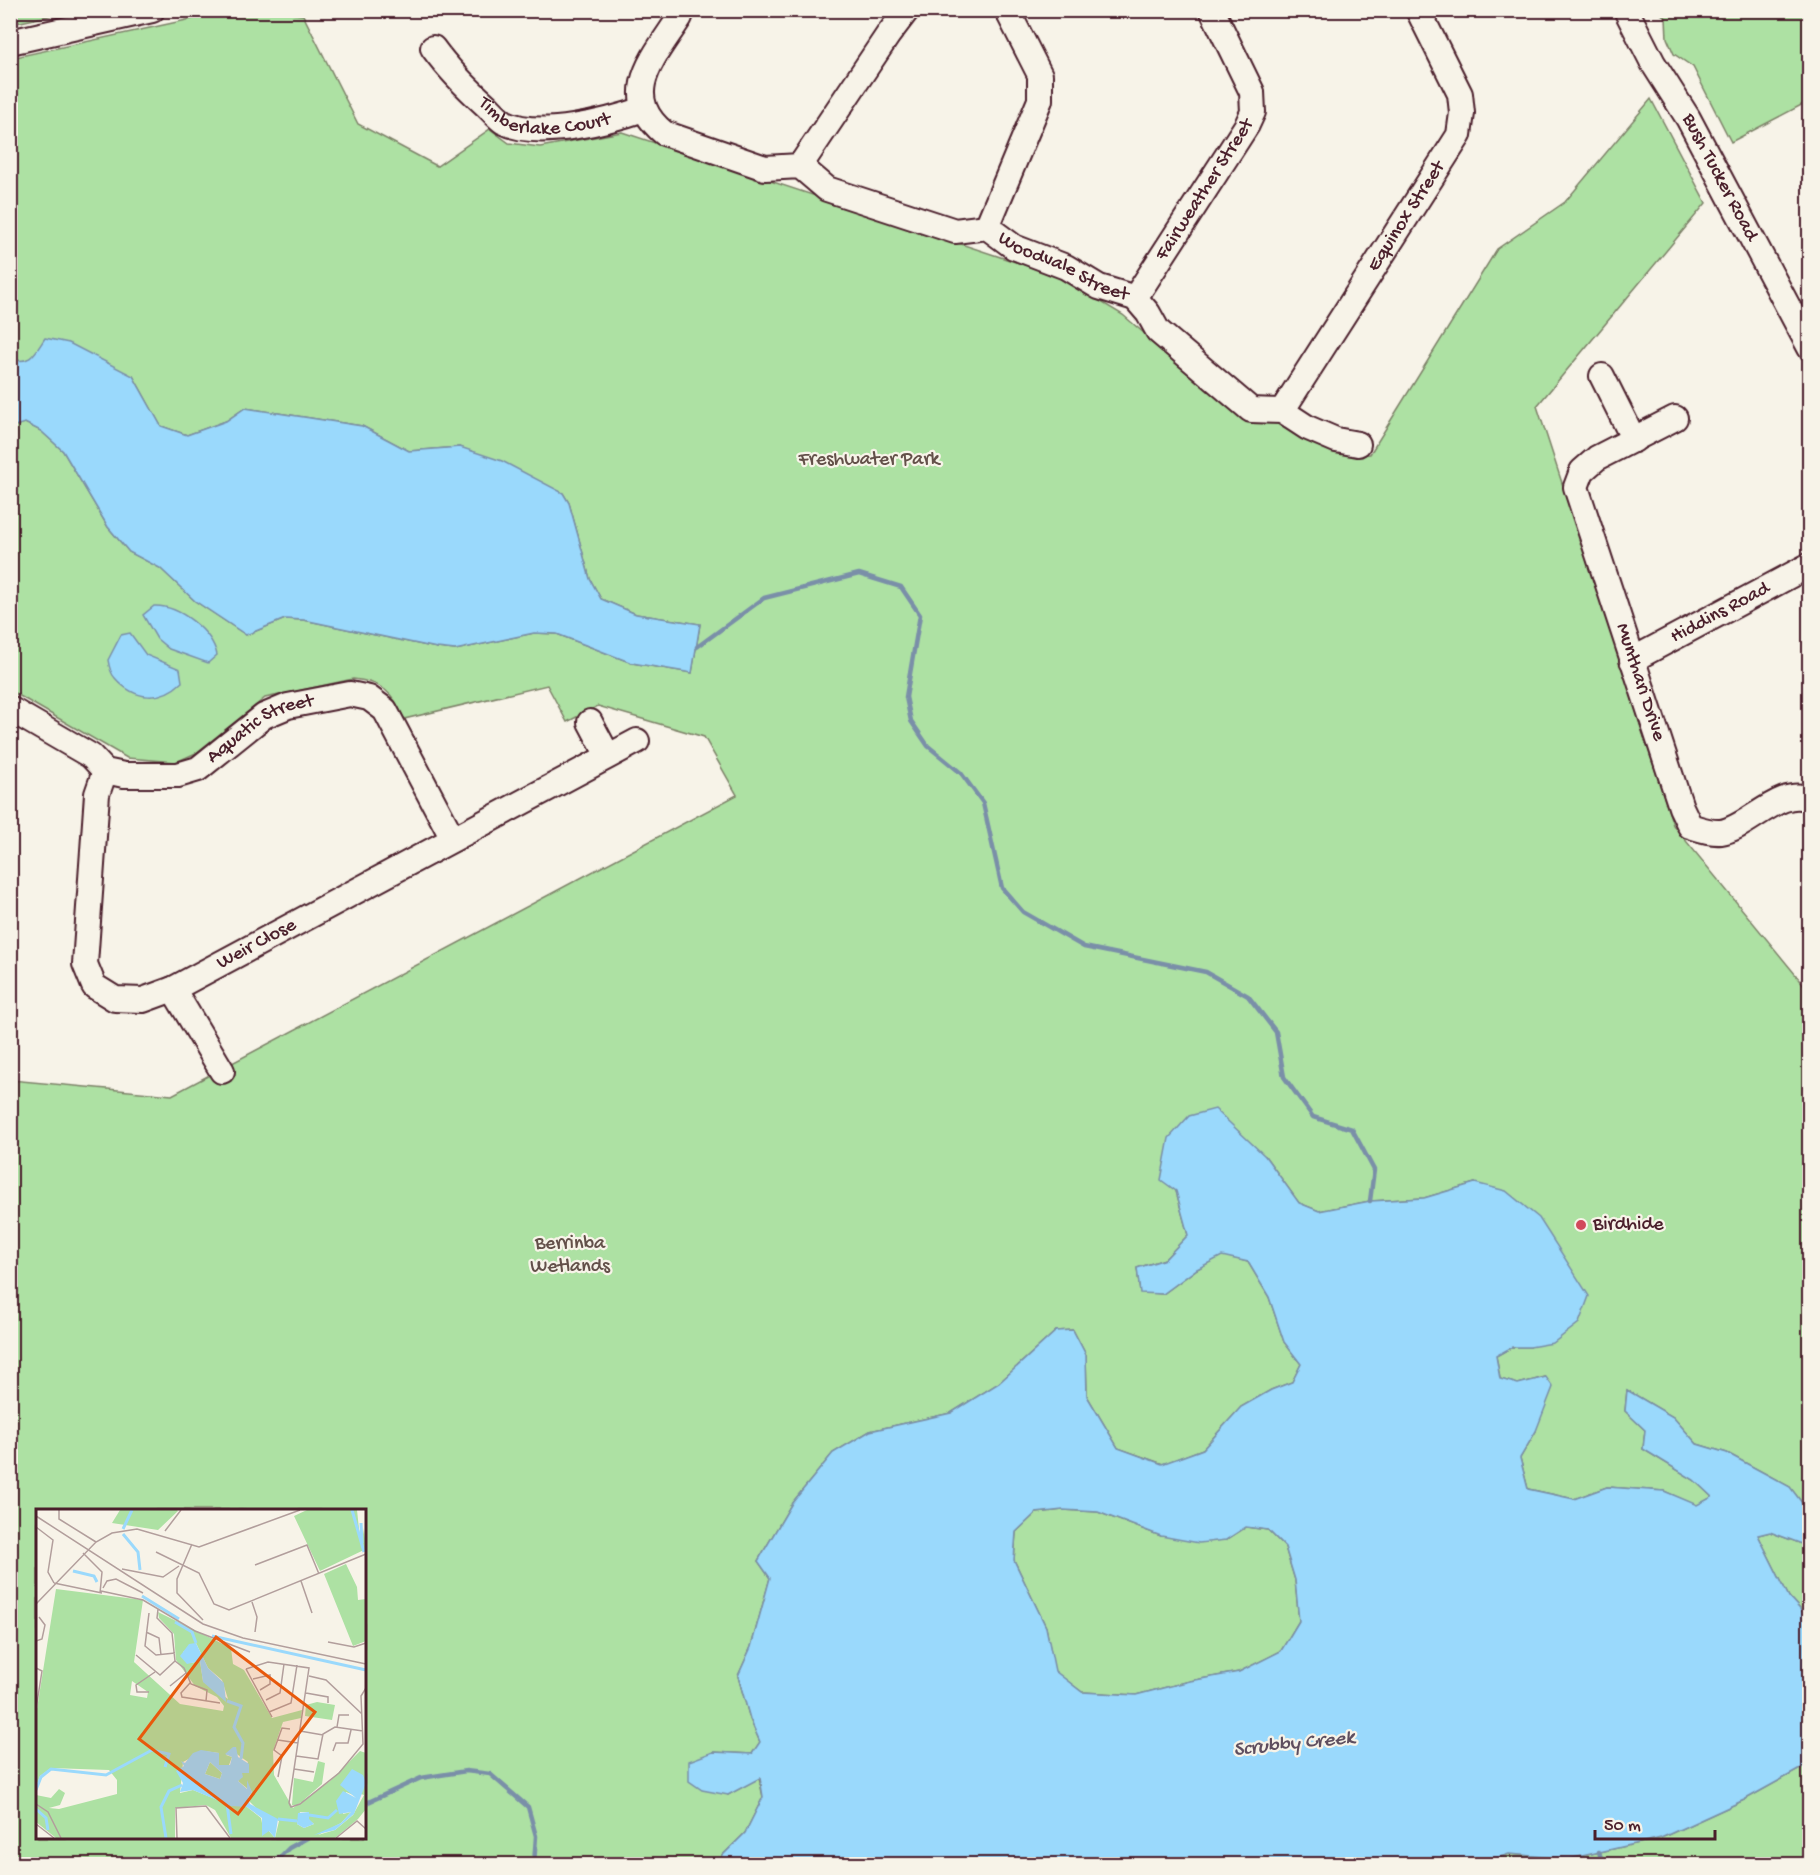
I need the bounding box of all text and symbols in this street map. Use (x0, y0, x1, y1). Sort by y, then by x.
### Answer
street label: Timberlake Court (472, 91, 615, 141)
street label: Bush Tucker Road (1676, 109, 1764, 247)
street label: Fairweather Street (1150, 114, 1260, 266)
street label: Equinox Street (1363, 155, 1452, 276)
street label: Woodvale Street (993, 227, 1133, 307)
park label: Freshwater Park (798, 449, 941, 472)
street label: Hiddins Road (1667, 576, 1776, 649)
street label: Munthari Drive (1610, 620, 1670, 745)
street label: Aquatic Street (202, 689, 317, 769)
street label: Weir Close (213, 913, 301, 975)
place label: Birdhide (1592, 1214, 1664, 1237)
marker: Birdhide (1574, 1218, 1588, 1232)
park label: Berrinba Wetlands (530, 1233, 610, 1279)
inset map (36, 1509, 366, 1839)
water label: Scrubby Creek (1232, 1726, 1358, 1764)
scale bar (1595, 1803, 1715, 1841)
text: 50 m (1604, 1816, 1641, 1837)

